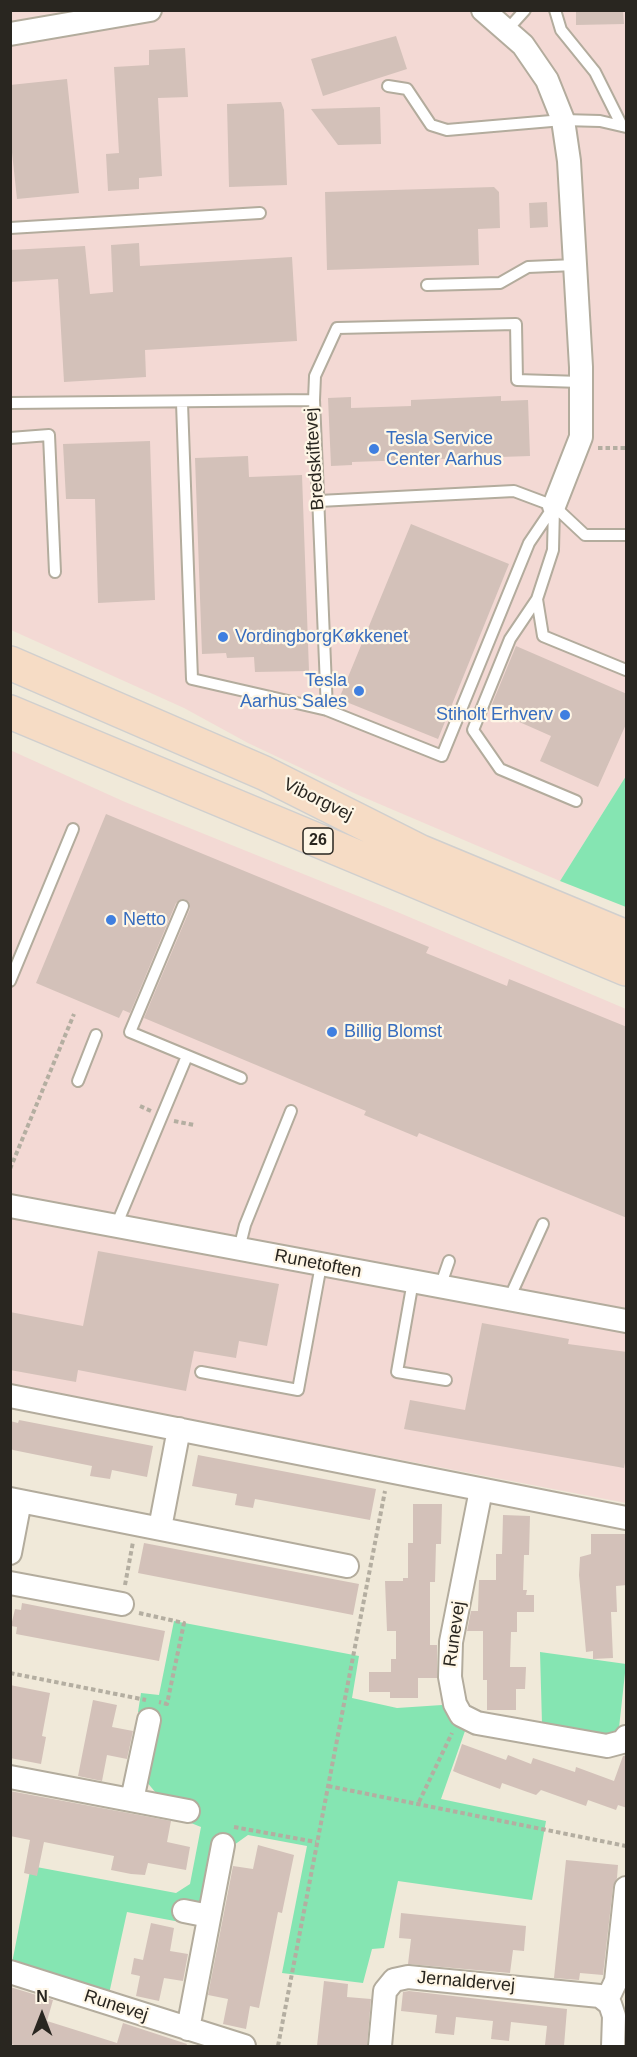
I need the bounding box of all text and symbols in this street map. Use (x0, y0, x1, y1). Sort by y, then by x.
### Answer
street label: Bredskiftevej (301, 407, 329, 511)
place label: Tesla Service Center Aarhus (386, 428, 502, 470)
marker: Tesla Service Center Aarhus (367, 442, 381, 456)
place label: VordingborgKøkkenet (235, 626, 408, 648)
marker: VordingborgKøkkenet (216, 630, 230, 644)
place label: Tesla Aarhus Sales (240, 670, 347, 712)
marker: Tesla Aarhus Sales (352, 684, 366, 698)
place label: Stiholt Erhverv (436, 704, 553, 726)
marker: Stiholt Erhverv (558, 708, 572, 722)
street label: Viborgvej (280, 774, 356, 826)
road number: 26 (303, 828, 333, 854)
place label: Netto (123, 909, 166, 931)
marker: Netto (104, 913, 118, 927)
place label: Billig Blomst (344, 1021, 442, 1043)
marker: Billig Blomst (325, 1025, 339, 1039)
street label: Runetoften (273, 1245, 363, 1283)
street label: Runevej (440, 1600, 470, 1668)
street label: Jernaldervej (416, 1967, 516, 1997)
north arrow (12, 1985, 72, 2045)
street label: Runevej (81, 1986, 151, 2026)
text: N (36, 1988, 48, 2005)

